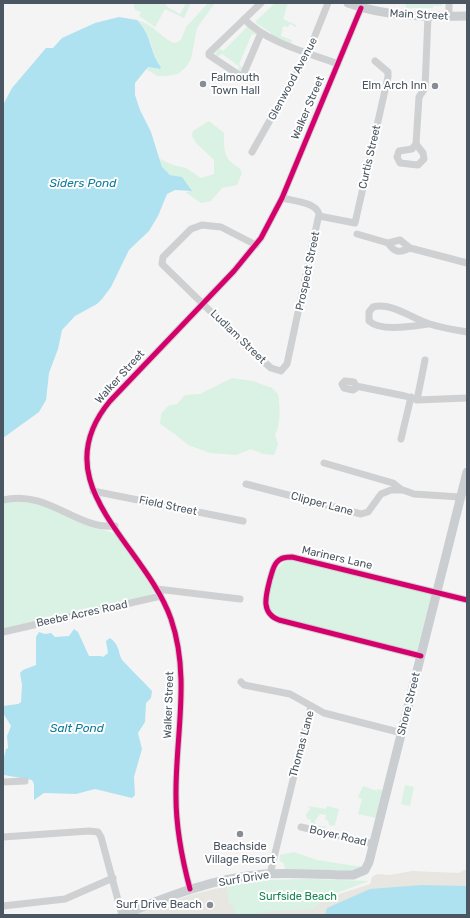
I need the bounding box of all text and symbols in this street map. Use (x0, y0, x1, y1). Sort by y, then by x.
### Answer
street label: Main Street (389, 7, 449, 23)
street label: Glenwood Avenue (266, 35, 320, 123)
place label: Falmouth Town Hall (211, 71, 260, 97)
street label: Walker Street (289, 74, 327, 142)
marker: Falmouth Town Hall (198, 79, 208, 89)
place label: Elm Arch Inn (362, 79, 427, 93)
marker: Elm Arch Inn (430, 81, 440, 91)
street label: Curtis Street (356, 124, 384, 190)
water label: Siders Pond (50, 177, 116, 191)
street label: Prospect Street (293, 230, 323, 312)
street label: Ludlam Street (207, 307, 269, 367)
street label: Walker Street (92, 347, 148, 407)
street label: Clipper Lane (289, 489, 355, 519)
street label: Field Street (138, 493, 198, 519)
street label: Mariners Lane (300, 543, 374, 573)
street label: Beebe Acres Road (35, 598, 129, 630)
street label: Walker Street (161, 671, 177, 739)
street label: Shore Street (395, 671, 423, 737)
street label: Thomas Lane (287, 709, 317, 779)
water label: Salt Pond (50, 722, 104, 736)
street label: Boyer Road (308, 823, 368, 849)
marker: Beachside Village Resort (235, 829, 245, 839)
place label: Beachside Village Resort (205, 840, 275, 866)
street label: Surf Drive (218, 868, 270, 890)
park label: Surfside Beach (259, 890, 337, 904)
place label: Surf Drive Beach (116, 898, 202, 912)
marker: Surf Drive Beach (205, 900, 215, 910)

